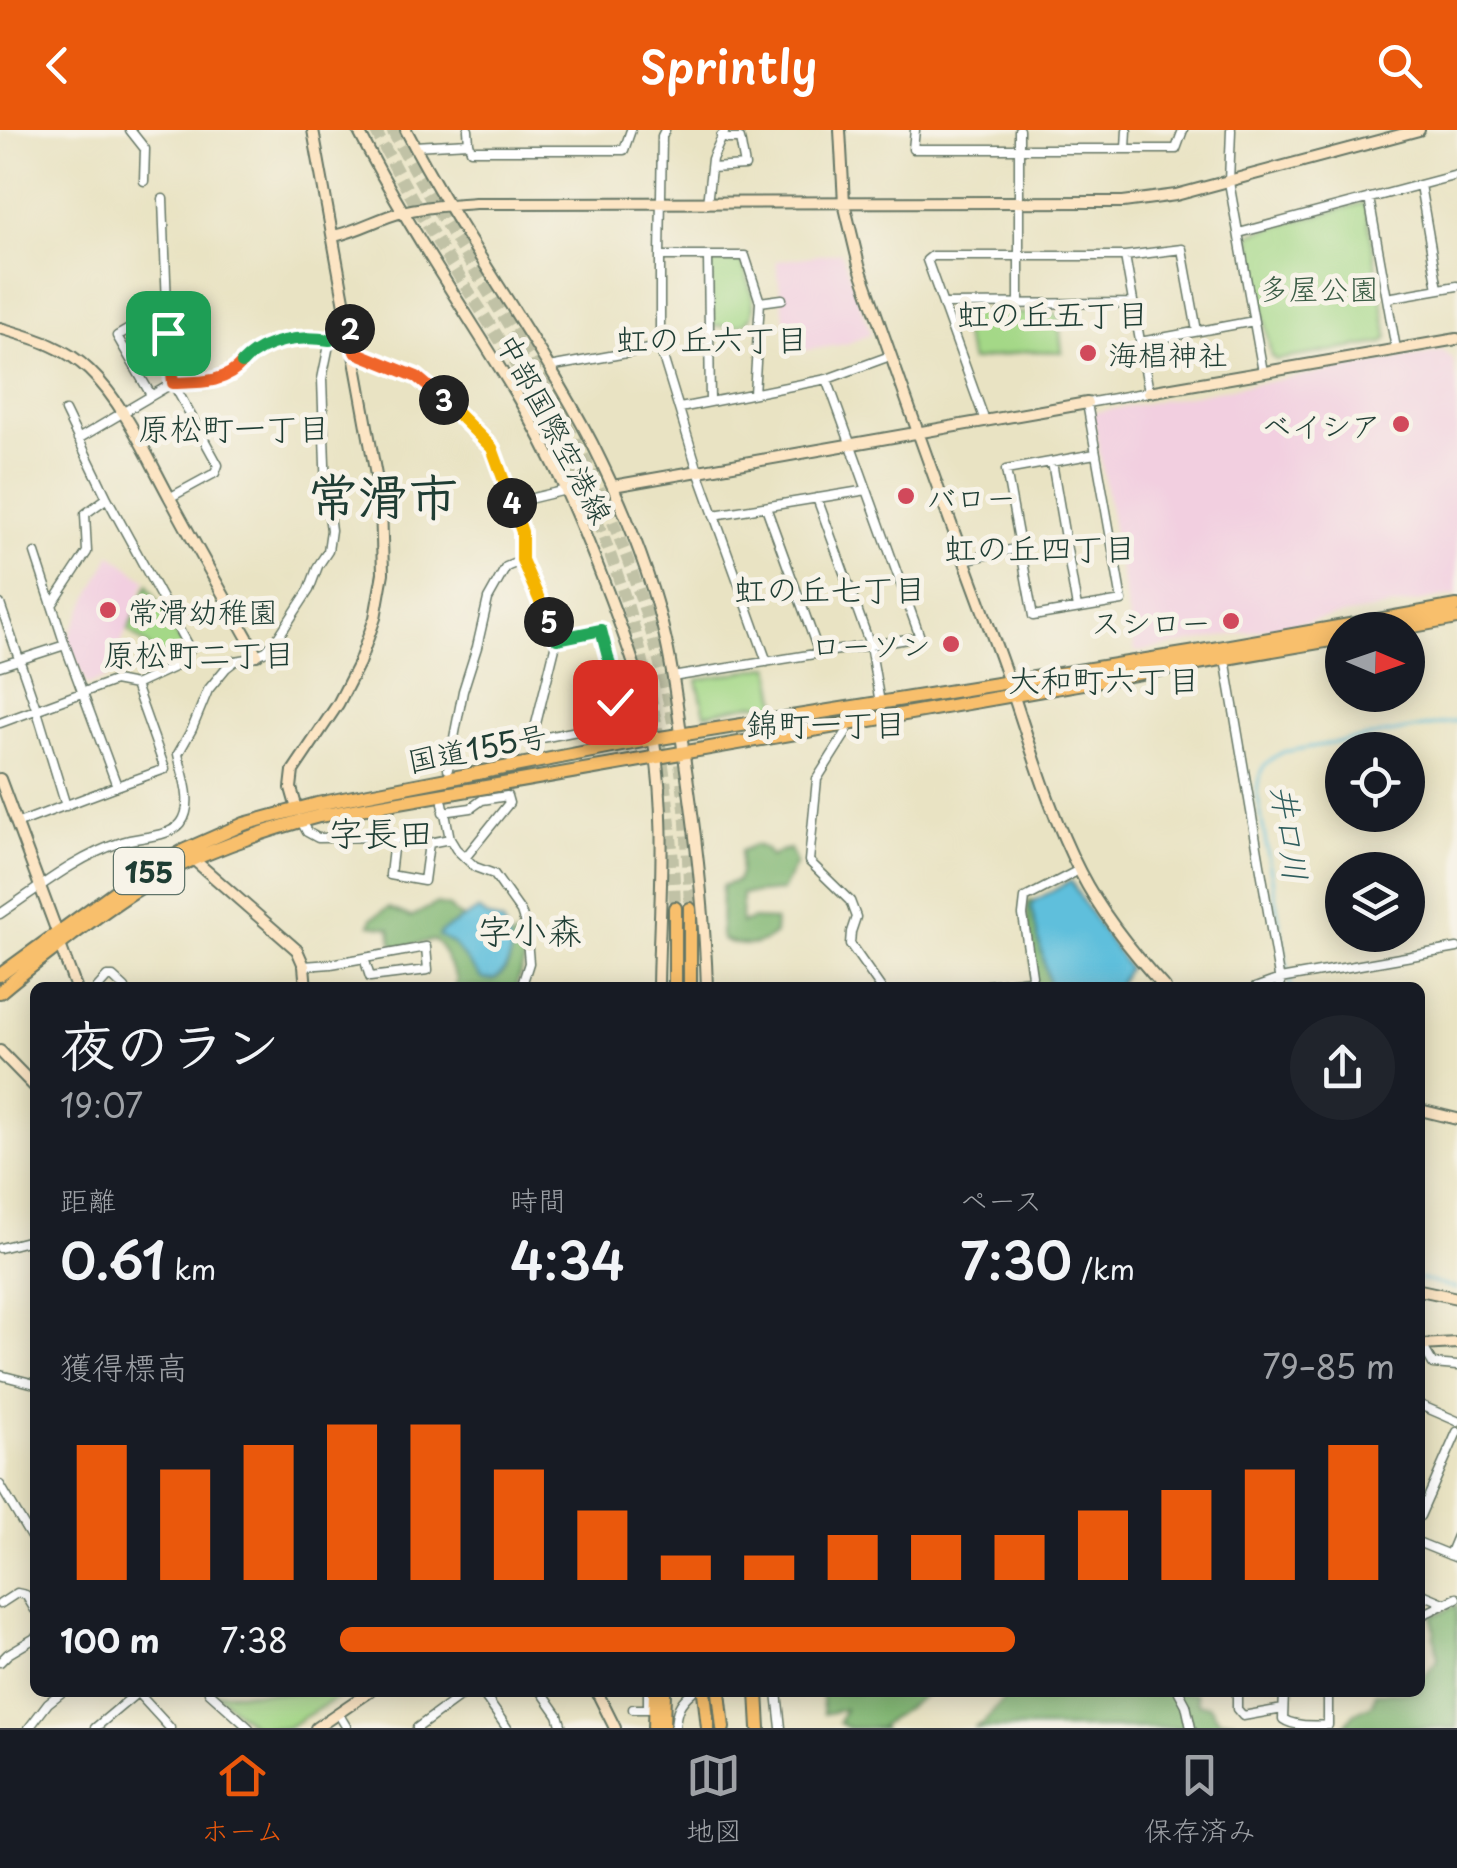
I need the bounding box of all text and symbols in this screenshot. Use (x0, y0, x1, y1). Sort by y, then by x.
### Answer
text: Sprintly (640, 31, 817, 99)
icon: back (30, 38, 85, 93)
icon: search (1372, 38, 1427, 93)
park label: 多屋公園 (1259, 265, 1379, 310)
district label: 虹の丘五丁目 (957, 289, 1149, 337)
pin (126, 291, 211, 376)
pin: 2 (325, 304, 375, 354)
icon: arrive (141, 306, 196, 361)
text: 2 (340, 307, 360, 350)
district label: 虹の丘六丁目 (616, 314, 808, 362)
street label: 中部国際空港線 (487, 325, 625, 531)
place label: 海椙神社 (1108, 331, 1228, 376)
marker: 海椙神社 (1077, 342, 1099, 364)
pin: 3 (419, 375, 469, 425)
text: 3 (435, 378, 453, 421)
place label: ベイシア (1262, 402, 1381, 447)
district label: 原松町一丁目 (138, 403, 330, 451)
marker: ベイシア (1390, 413, 1412, 435)
district label: 常滑市 (308, 456, 458, 532)
place label: バロー (926, 474, 1016, 519)
pin: 4 (487, 478, 537, 528)
text: 4 (502, 481, 522, 524)
marker: バロー (895, 485, 917, 507)
district label: 虹の丘四丁目 (944, 523, 1136, 571)
district label: 虹の丘七丁目 (734, 564, 926, 612)
place label: 常滑幼稚園 (128, 588, 278, 633)
pin: 5 (524, 597, 574, 647)
marker: 常滑幼稚園 (97, 599, 119, 621)
place label: スシロー (1091, 599, 1211, 644)
text: 5 (540, 600, 558, 643)
marker: スシロー (1220, 610, 1242, 632)
north arrow (1325, 612, 1425, 712)
map controls (1325, 612, 1425, 952)
place label: ローソン (811, 622, 931, 667)
district label: 原松町二丁目 (103, 629, 295, 677)
marker: ローソン (940, 633, 962, 655)
district label: 大和町六丁目 (1008, 655, 1200, 703)
pin (573, 660, 658, 745)
icon: check (588, 675, 643, 730)
district label: 錦町一丁目 (746, 699, 906, 747)
street label: 国道155号 (403, 711, 551, 783)
button: locate (1325, 732, 1425, 832)
water label: 井口川 (1261, 782, 1321, 884)
district label: 字長田 (328, 805, 434, 858)
road number: 155 (114, 848, 184, 894)
button: layers (1325, 852, 1425, 952)
district label: 字小森 (477, 903, 583, 956)
text: 夜のラン (60, 1002, 280, 1085)
button: share (1290, 1015, 1395, 1120)
text: 19:07 (60, 1081, 143, 1129)
text: 距離 (60, 1178, 116, 1221)
text: 時間 (510, 1178, 566, 1221)
text: ペース (960, 1178, 1042, 1221)
text: 0.61 (60, 1221, 165, 1297)
text: 4:34 (510, 1221, 625, 1297)
text: 7:30 (960, 1221, 1072, 1297)
text: km (165, 1247, 216, 1290)
text: /km (1072, 1247, 1135, 1290)
text: 獲得標高 (60, 1342, 188, 1390)
text: 79–85 m (1262, 1342, 1395, 1390)
text: 100 m (60, 1616, 160, 1664)
text: 7:38 (220, 1616, 288, 1664)
tab: ホーム (201, 1748, 284, 1851)
tab: 地図 (686, 1748, 742, 1851)
tab: 保存済み (1144, 1748, 1256, 1851)

